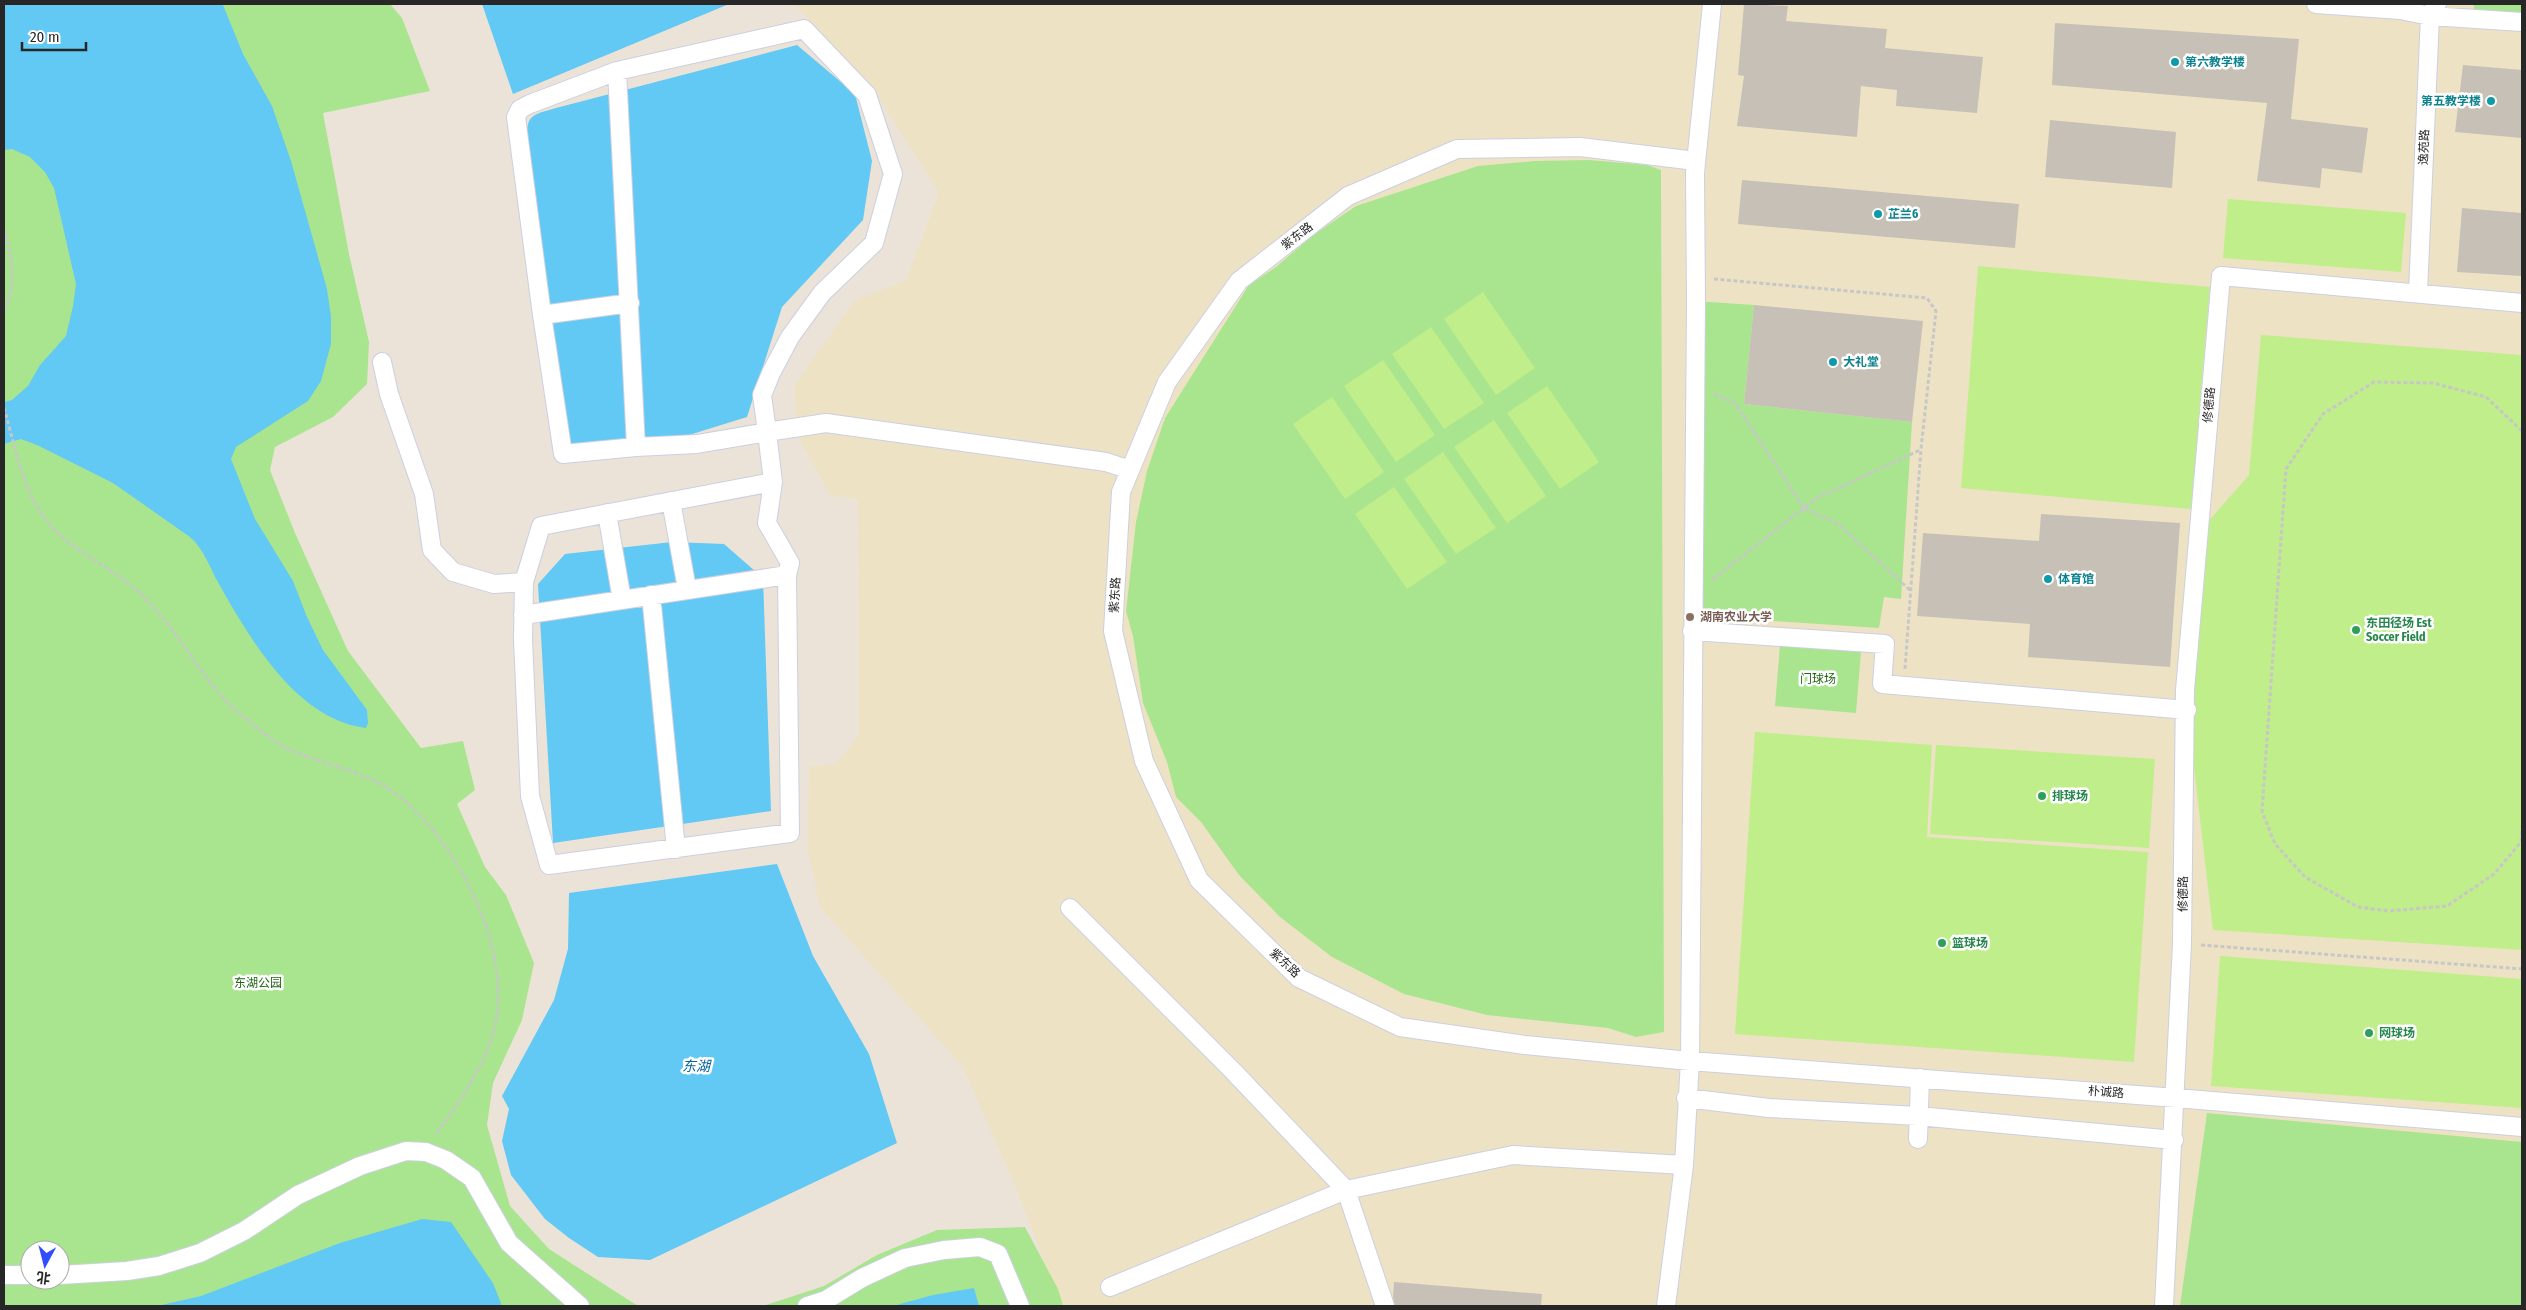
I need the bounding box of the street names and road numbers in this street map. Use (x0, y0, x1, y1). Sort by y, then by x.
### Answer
street label: 逸苑路 (2416, 129, 2432, 165)
street label: 紫东路 (1279, 219, 1315, 253)
street label: 修德路 (2200, 386, 2218, 424)
street label: 紫东路 (1107, 577, 1123, 613)
street label: 修德路 (2176, 876, 2190, 912)
street label: 紫东路 (1267, 946, 1303, 980)
street label: 朴诚路 (2088, 1084, 2124, 1100)

